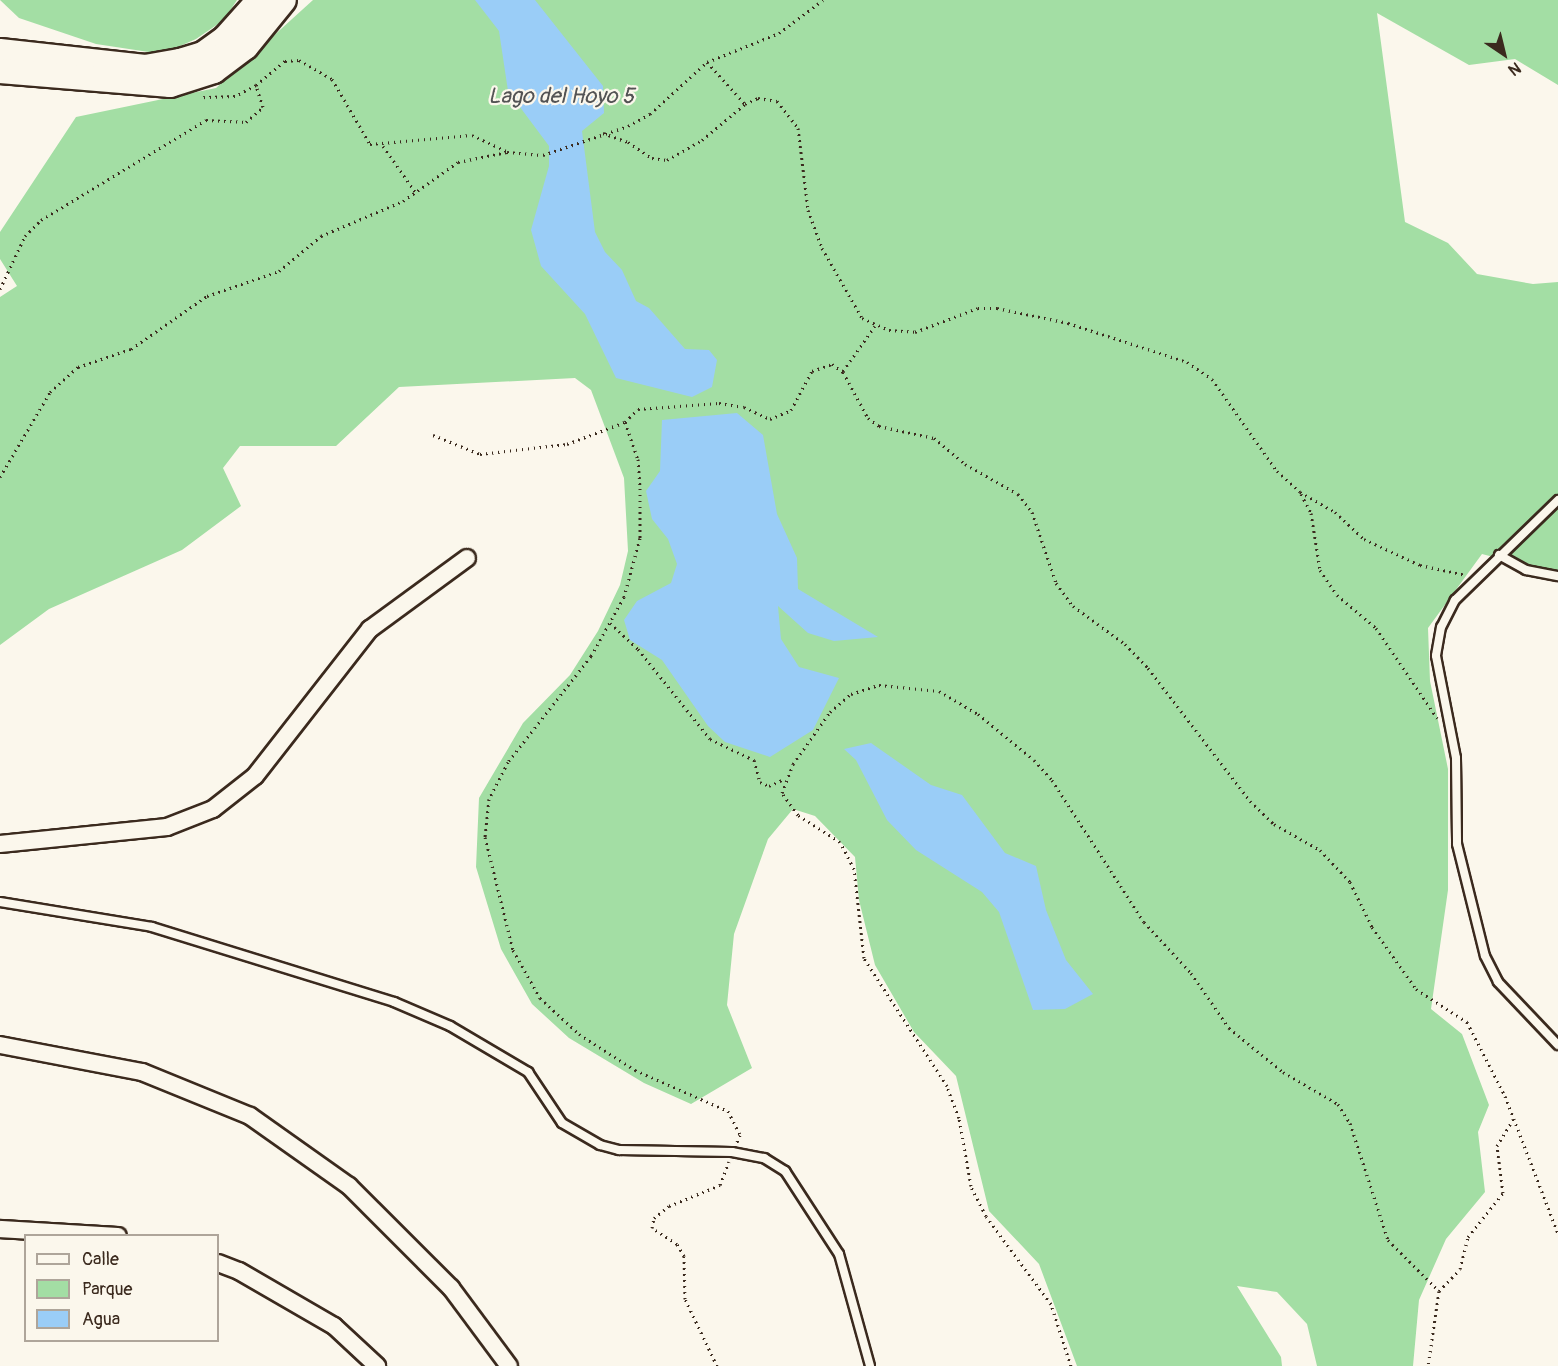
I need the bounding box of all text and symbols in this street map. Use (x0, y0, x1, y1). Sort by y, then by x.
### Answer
north arrow (1474, 24, 1534, 84)
text: N (1504, 57, 1525, 80)
water label: Lago del Hoyo 5 (488, 84, 634, 110)
legend (24, 1234, 219, 1342)
text: Calle (82, 1248, 119, 1271)
text: Parque (82, 1278, 132, 1301)
text: Agua (82, 1308, 120, 1331)

